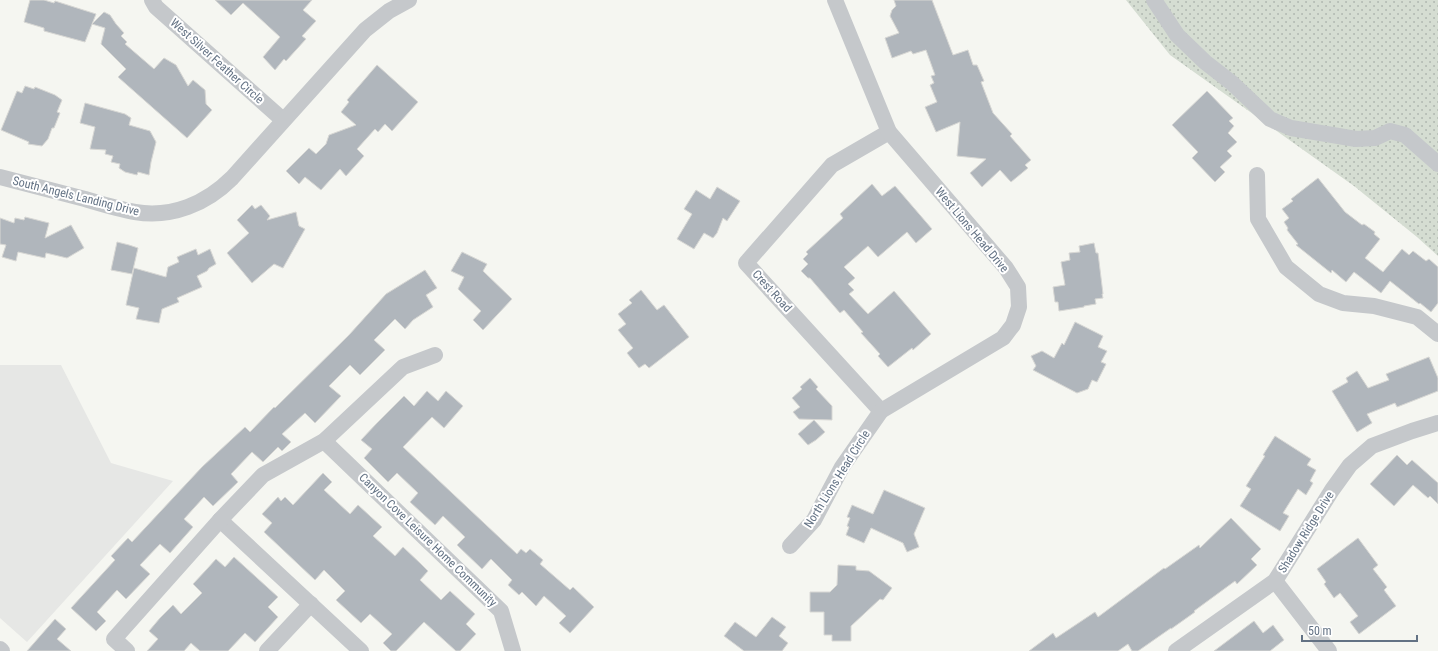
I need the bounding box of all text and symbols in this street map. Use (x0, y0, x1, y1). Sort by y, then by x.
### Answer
street label: West Silver Feather Circle (168, 15, 267, 107)
street label: South Angels Landing Drive (11, 174, 141, 219)
street label: West Lions Head Drive (932, 185, 1012, 276)
street label: Crest Road (749, 267, 795, 315)
street label: North Lions Head Circle (801, 427, 873, 530)
street label: Canyon Cove Leisure Home Community (356, 470, 500, 610)
street label: Shadow Ridge Drive (1275, 488, 1337, 575)
scale bar (1302, 617, 1417, 643)
text: 50 m (1308, 624, 1332, 638)

